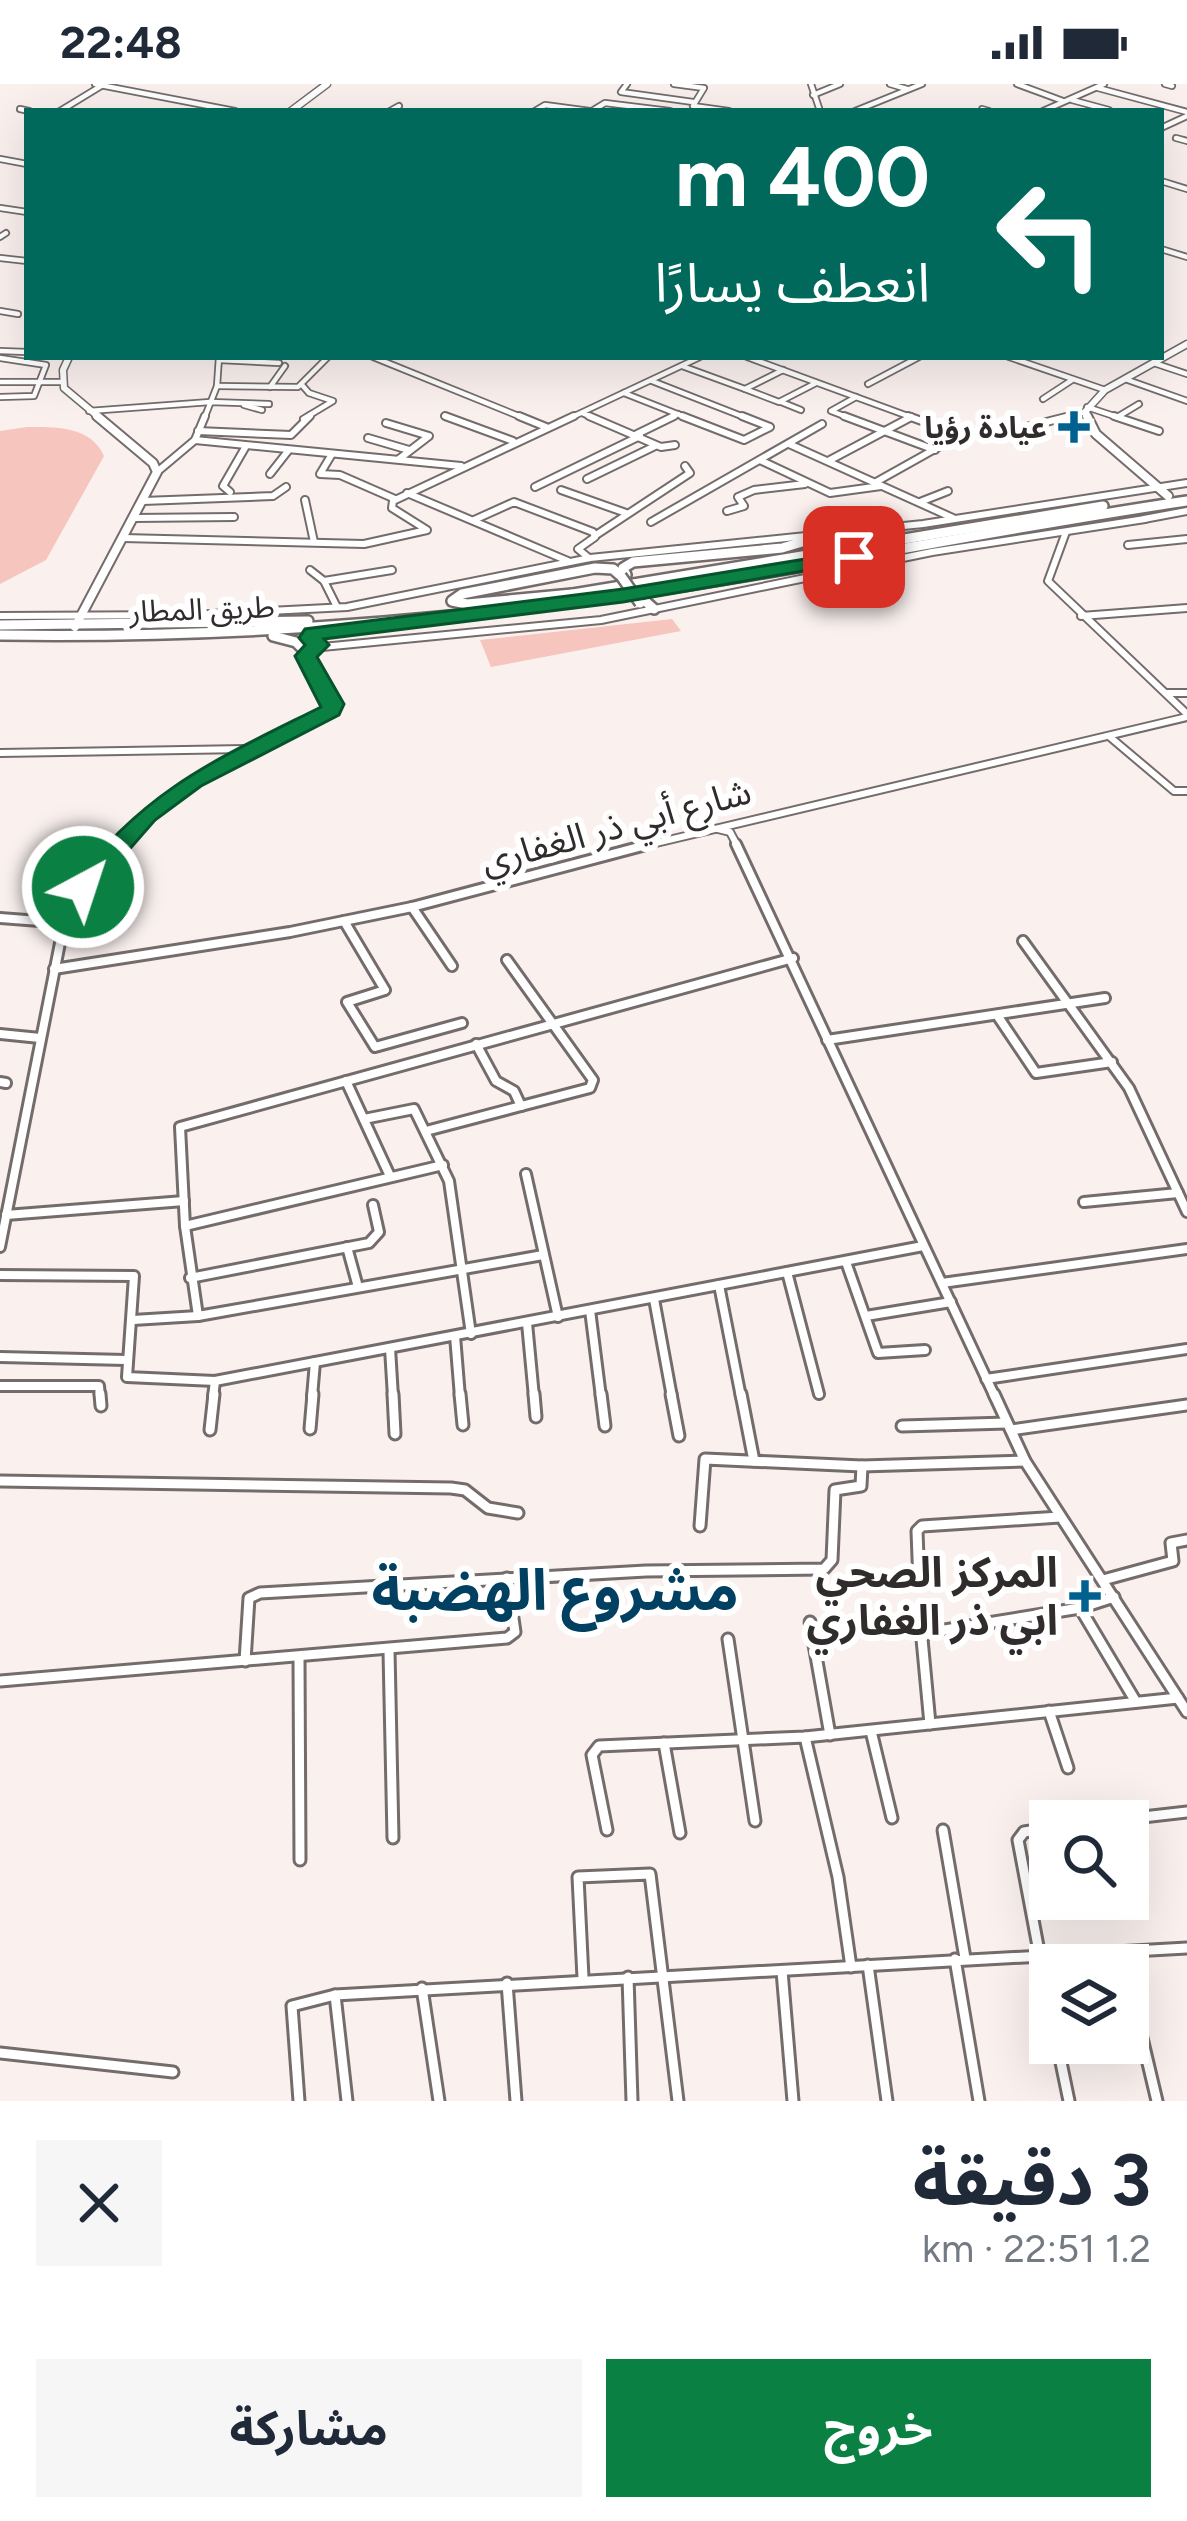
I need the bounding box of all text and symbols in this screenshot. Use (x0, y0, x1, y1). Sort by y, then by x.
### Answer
text: 22:48 (60, 15, 182, 69)
text: 400 m (675, 126, 930, 227)
icon: left (972, 156, 1128, 312)
text: انعطف يسارًا (654, 251, 930, 316)
place label: عيادة رؤيا (924, 409, 1047, 446)
marker: عيادة رؤيا (1058, 411, 1090, 443)
pin (803, 506, 905, 608)
icon: arrive (821, 524, 887, 590)
street label: طريق المطار (128, 588, 275, 630)
street label: شارع أبي ذر الغفاري (476, 769, 757, 889)
position arrow (20, 824, 146, 950)
place label: المركز الصحي ابي ذر الغفاري (806, 1547, 1058, 1654)
district label: مشروع الهضبة (371, 1556, 739, 1632)
marker: المركز الصحي ابي ذر الغفاري (1069, 1580, 1101, 1612)
map controls (1029, 1800, 1149, 2064)
button: search (1029, 1800, 1149, 1920)
button: layers (1029, 1944, 1149, 2064)
text: 3 دقيقة (913, 2137, 1151, 2223)
button: close (36, 2140, 162, 2266)
text: 1.2 km · 22:51 (922, 2225, 1151, 2272)
button: مشاركة (36, 2359, 582, 2497)
button: خروج (606, 2359, 1151, 2497)

